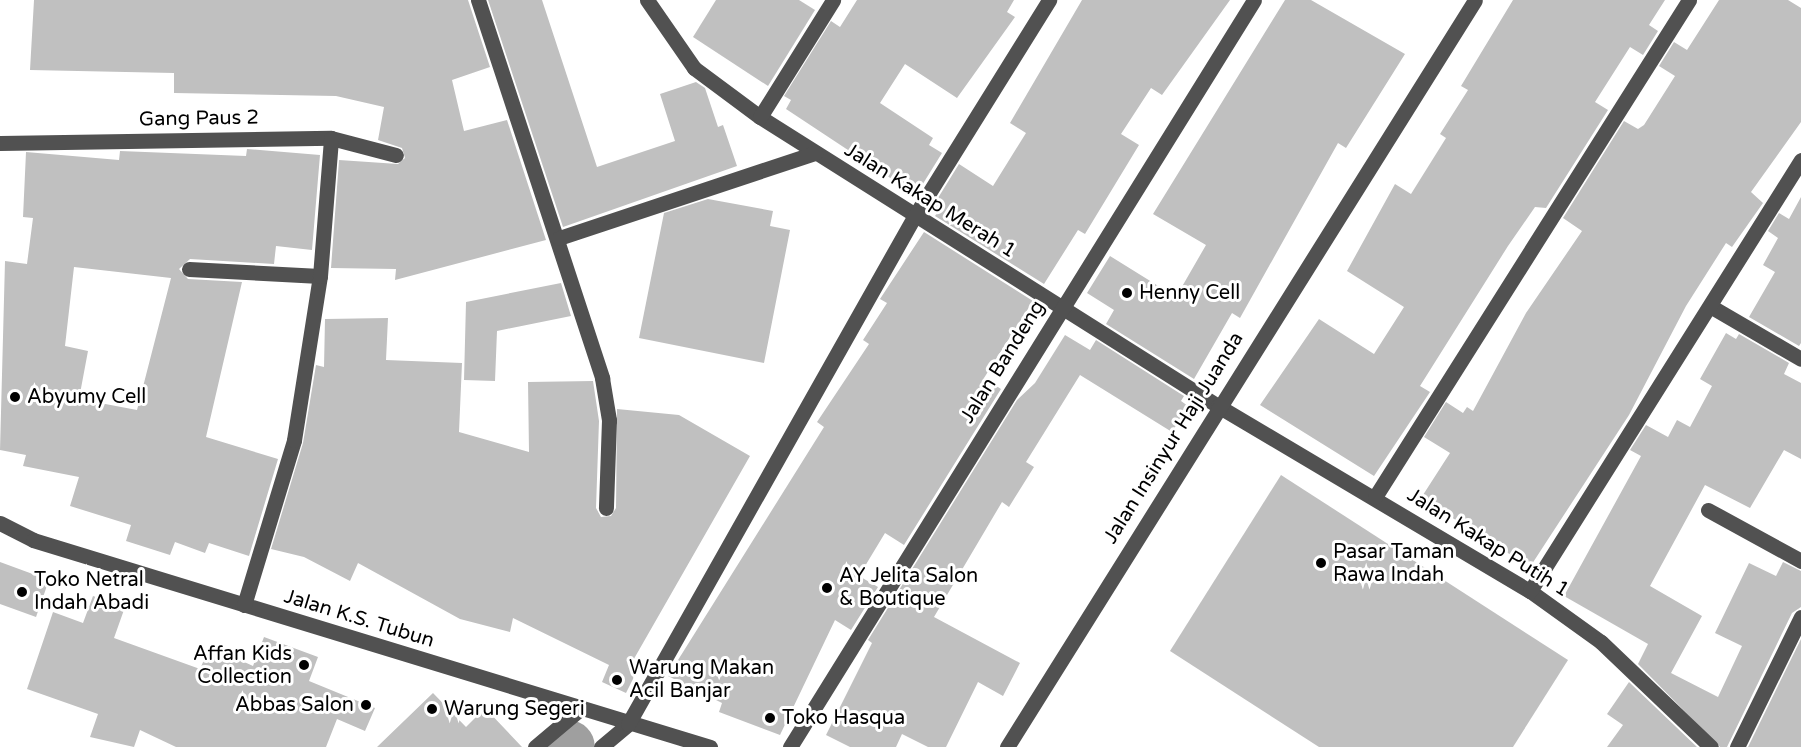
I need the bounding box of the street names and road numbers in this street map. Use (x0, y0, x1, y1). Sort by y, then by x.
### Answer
street label: Gang Paus 2 (139, 106, 259, 132)
street label: Jalan Kakap Merah 1 (840, 138, 1020, 264)
street label: Jalan Bandeng (956, 296, 1050, 428)
street label: Jalan Insinyur Haji Juanda (1099, 328, 1249, 548)
street label: Jalan Kakap Putih 1 (1403, 483, 1573, 603)
street label: Jalan K.S. Tubun (281, 585, 437, 653)

